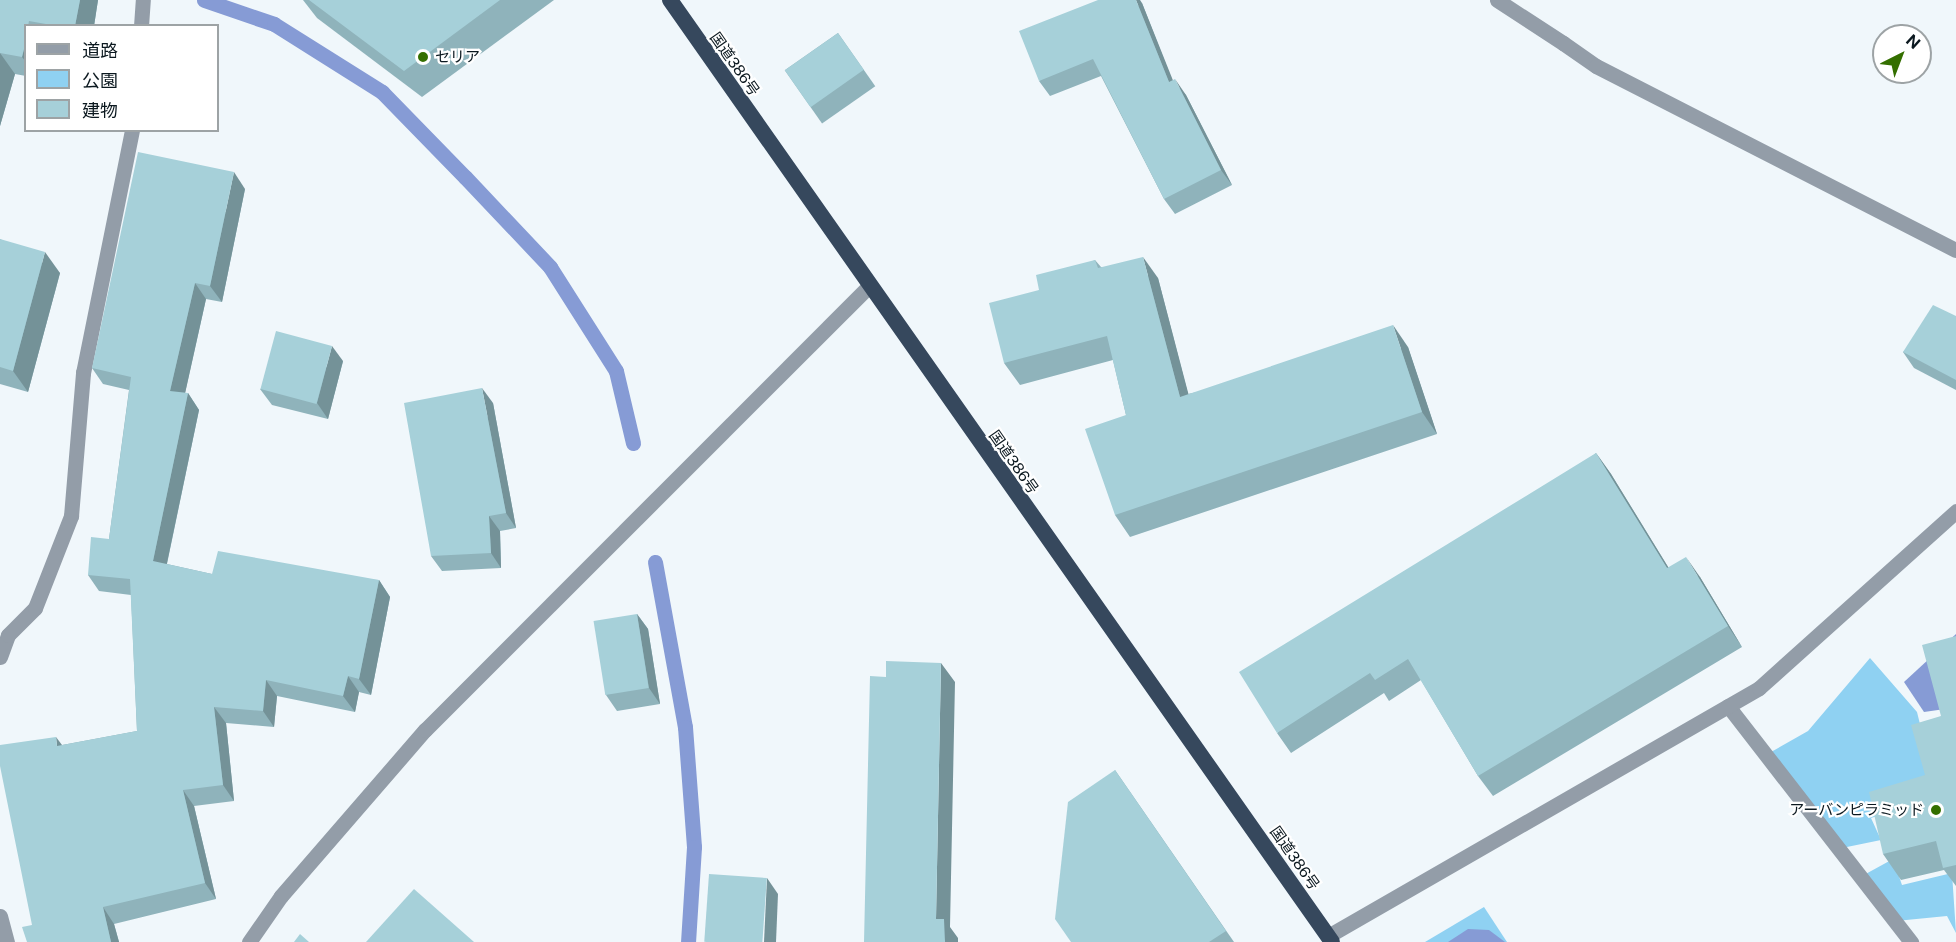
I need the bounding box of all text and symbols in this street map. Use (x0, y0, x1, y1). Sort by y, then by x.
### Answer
legend (24, 24, 219, 132)
north arrow (1872, 24, 1932, 84)
street label: 国道386号 (707, 29, 763, 99)
text: N (1902, 30, 1924, 53)
text: 道路 (82, 40, 118, 61)
place label: セリア (435, 48, 480, 66)
marker: セリア (416, 50, 430, 64)
text: 公園 (82, 70, 118, 91)
text: 建物 (82, 100, 118, 121)
street label: 国道386号 (986, 427, 1042, 497)
place label: アーバンピラミッド (1790, 801, 1924, 819)
marker: アーバンピラミッド (1929, 803, 1943, 817)
street label: 国道386号 (1267, 823, 1323, 893)

